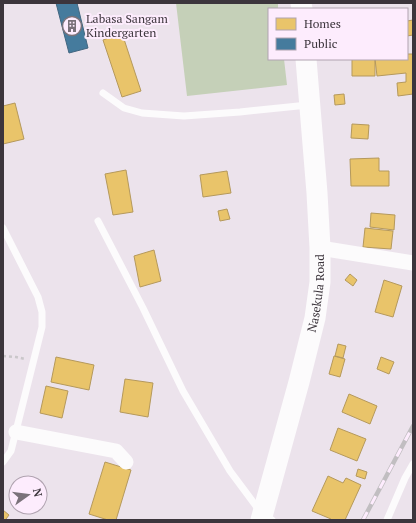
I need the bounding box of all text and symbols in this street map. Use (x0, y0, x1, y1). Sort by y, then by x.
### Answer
legend (268, 8, 408, 60)
place label: Labasa Sangam Kindergarten (86, 11, 168, 40)
building icon: Labasa Sangam Kindergarten (61, 15, 83, 37)
text: Homes (304, 16, 341, 31)
text: Public (304, 36, 338, 51)
street label: Nasekula Road (304, 254, 327, 334)
north arrow (8, 475, 48, 515)
text: N (30, 487, 46, 499)

